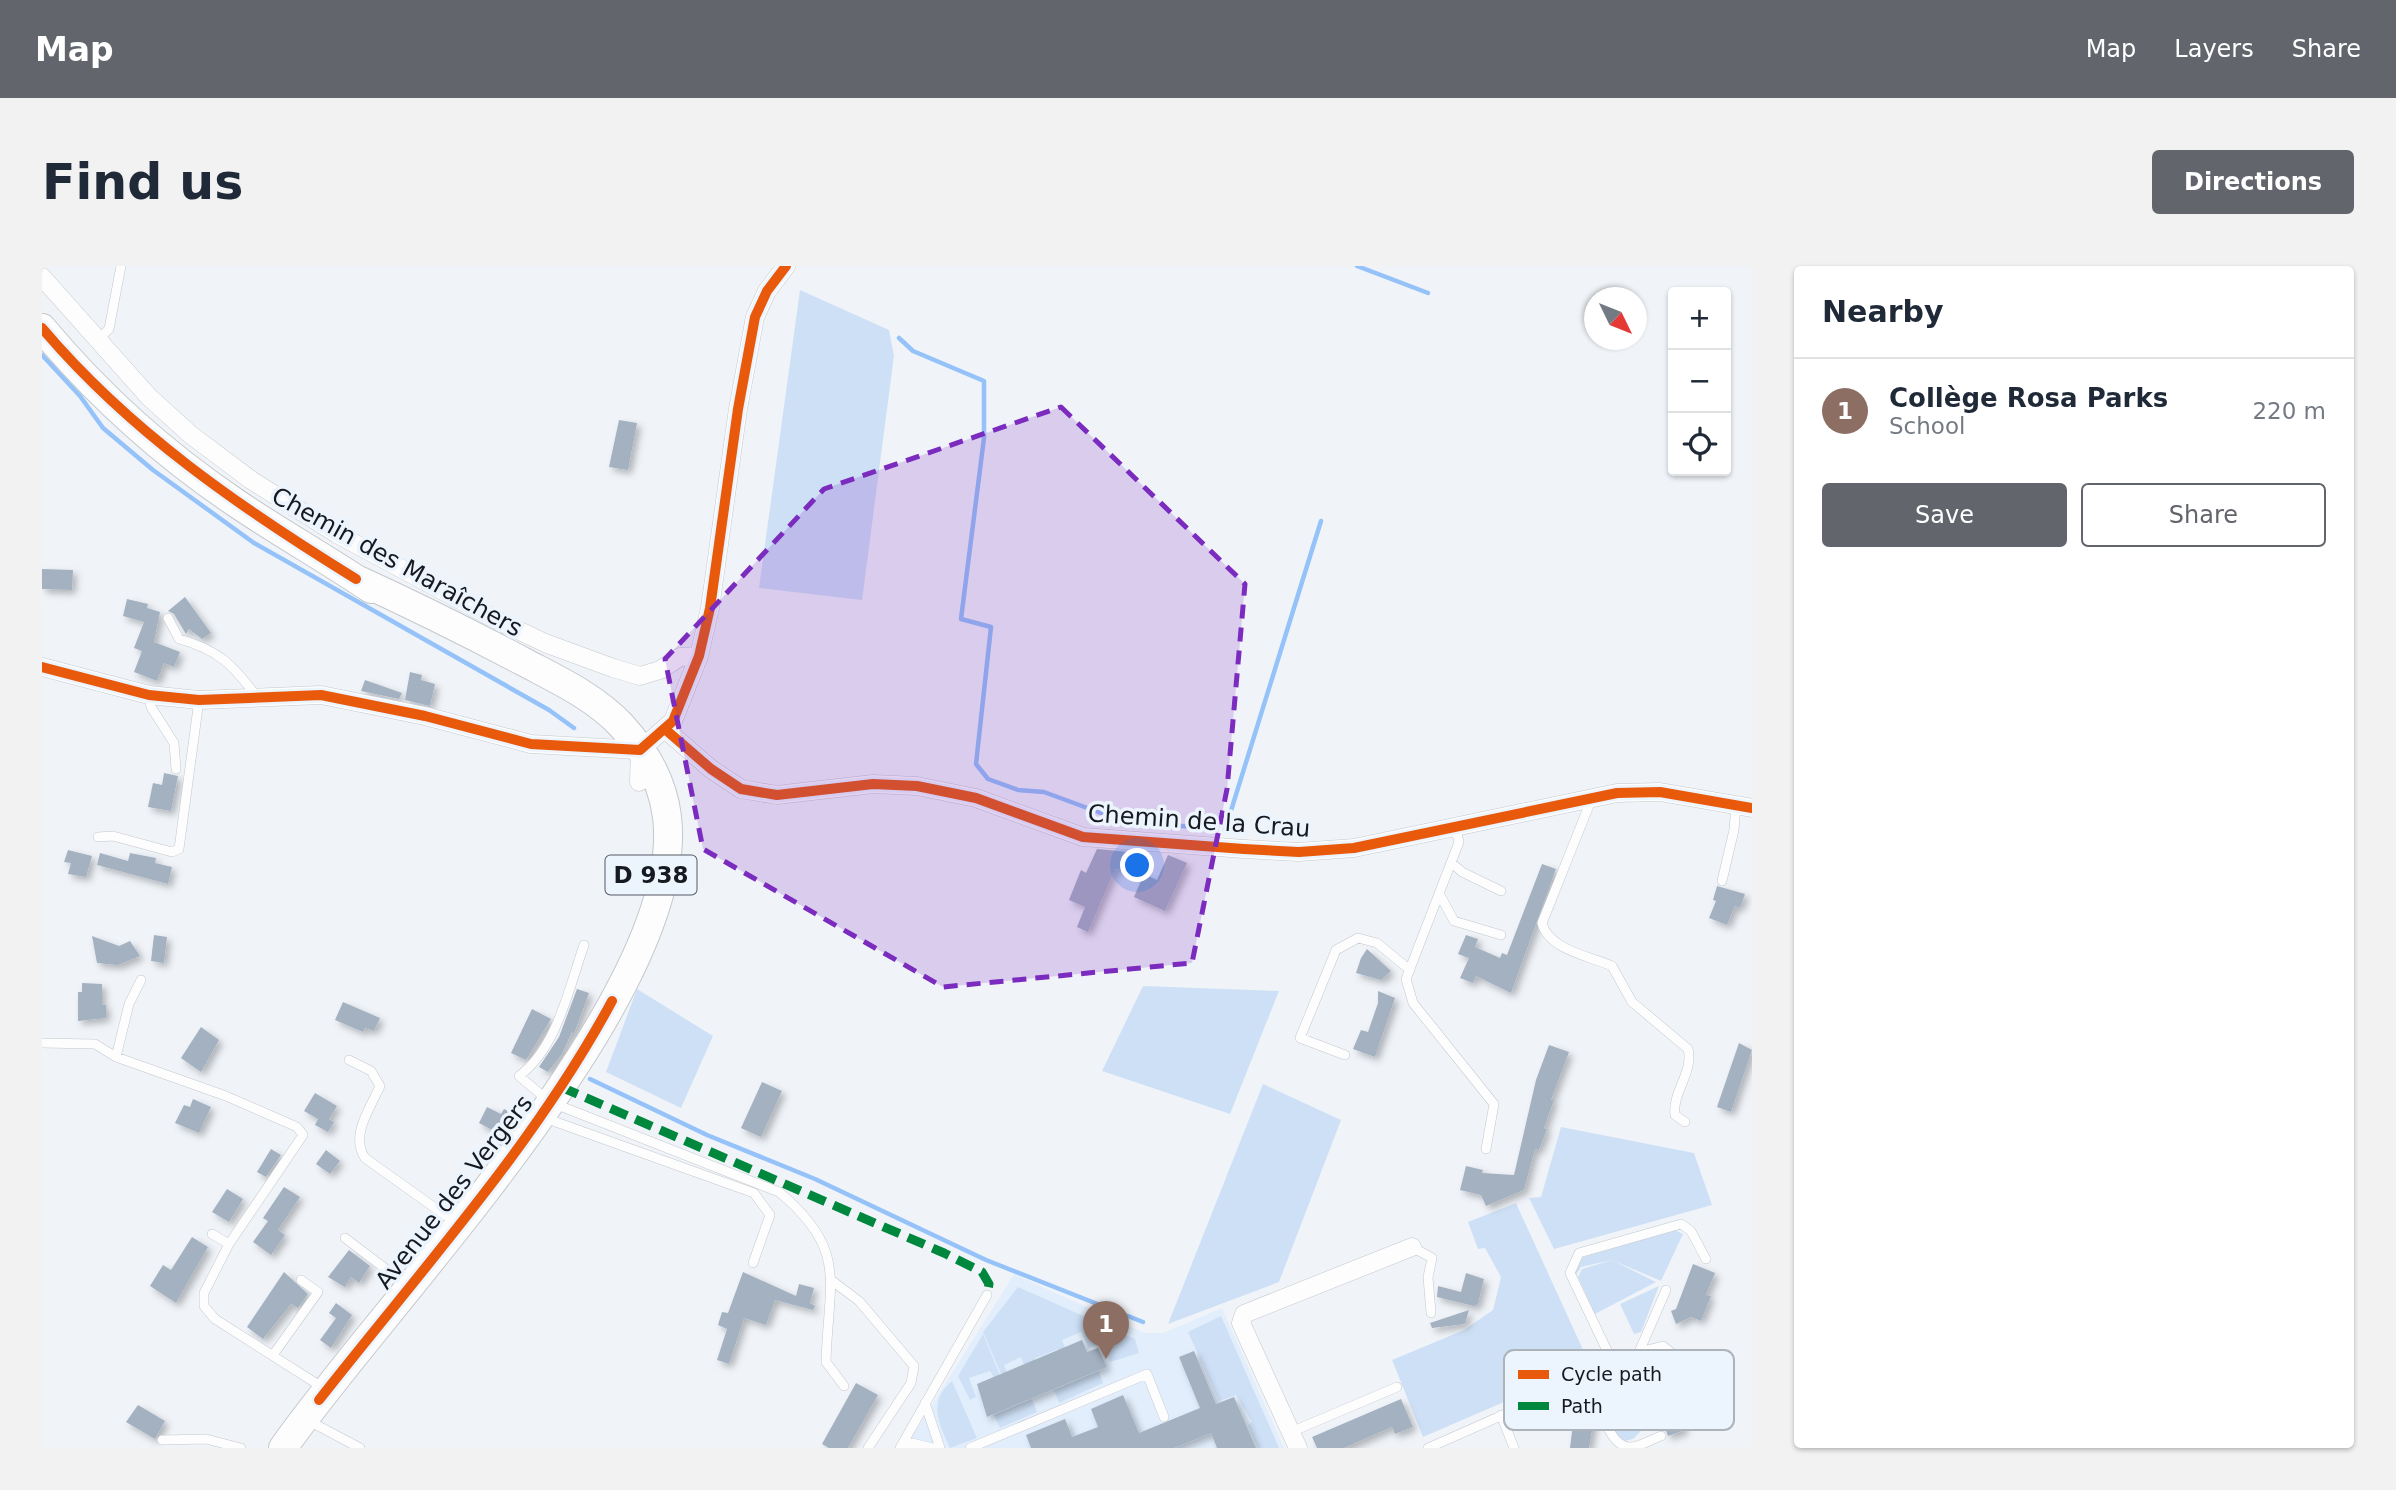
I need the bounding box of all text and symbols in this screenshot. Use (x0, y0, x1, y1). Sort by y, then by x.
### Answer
text: Map (35, 30, 114, 69)
text: Map (2086, 35, 2136, 63)
text: Layers (2174, 35, 2254, 63)
text: Share (2292, 35, 2361, 63)
button: Directions (2152, 150, 2354, 214)
text: Find us (42, 154, 243, 211)
north arrow (1584, 287, 1647, 350)
map controls (1668, 287, 1731, 476)
button: + (1668, 287, 1731, 350)
text: Nearby (1822, 294, 1944, 329)
button: − (1668, 350, 1731, 413)
text: Collège Rosa Parks (1889, 383, 2168, 413)
text: 1 (1837, 398, 1853, 424)
text: 220 m (2252, 398, 2326, 424)
button: locate (1668, 413, 1731, 476)
text: School (1889, 413, 1965, 439)
street label: Chemin des Maraîchers (267, 481, 527, 643)
button: Save (1822, 483, 2067, 547)
button: Share (2081, 483, 2326, 547)
street label: Chemin de la Crau (1087, 799, 1311, 843)
your location (1120, 848, 1154, 882)
road number: D 938 (606, 856, 696, 894)
street label: Avenue des Vergers (370, 1090, 538, 1294)
pin: 1 (1083, 1301, 1129, 1359)
legend (1504, 1350, 1734, 1430)
text: Cycle path (1561, 1363, 1662, 1385)
text: Path (1561, 1395, 1603, 1417)

